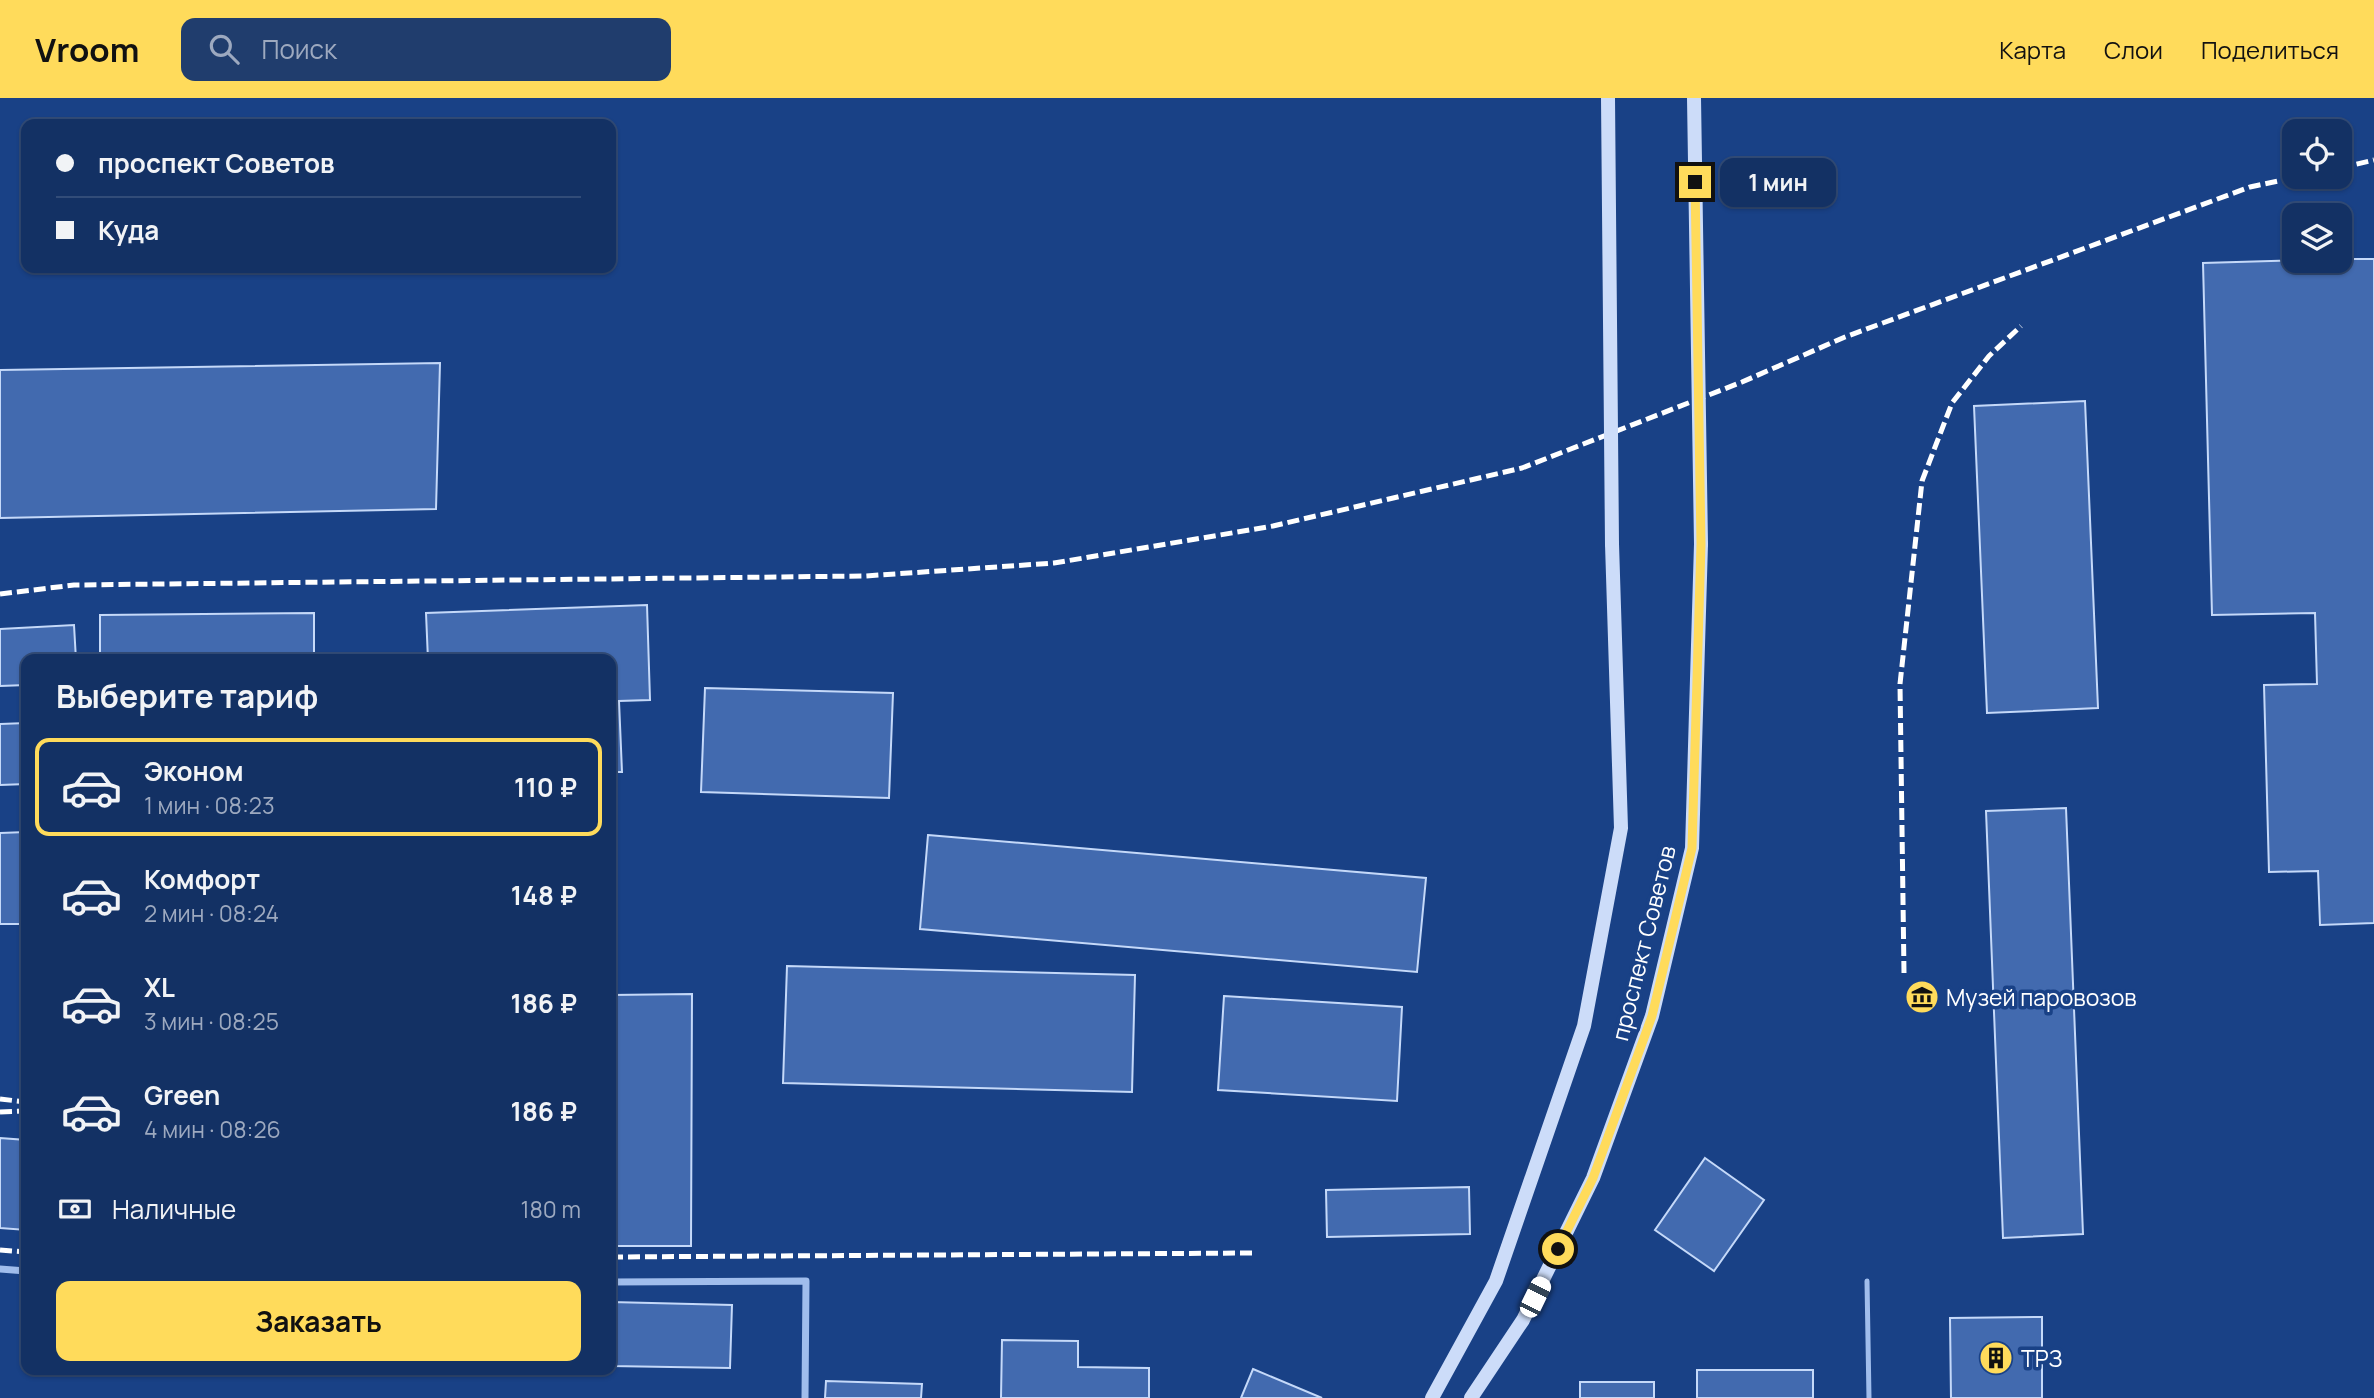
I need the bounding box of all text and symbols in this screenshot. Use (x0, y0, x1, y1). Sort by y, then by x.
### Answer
search box (181, 18, 671, 81)
text: Vroom (35, 27, 139, 72)
icon: search (205, 30, 243, 68)
text: Поиск (261, 31, 337, 67)
text: Карта (1999, 33, 2066, 66)
text: Слои (2104, 33, 2163, 66)
text: Поделиться (2201, 33, 2339, 66)
map controls (2282, 119, 2352, 273)
button: locate (2282, 119, 2352, 189)
text: проспект Советов (98, 145, 335, 181)
callout: 1 мин (1720, 158, 1835, 206)
route end (1679, 166, 1711, 198)
text: 1 мин (1748, 166, 1808, 198)
button: layers (2282, 203, 2352, 273)
text: Куда (98, 212, 159, 248)
text: Выберите тариф (56, 674, 318, 718)
text: Эконом (144, 753, 244, 789)
icon: car (60, 756, 123, 819)
text: 110 ₽ (514, 769, 577, 805)
text: 1 мин · 08:23 (144, 789, 275, 821)
street label: проспект Советов (1603, 842, 1683, 1044)
text: Комфорт (144, 861, 260, 897)
icon: car (60, 864, 123, 927)
text: 148 ₽ (511, 877, 577, 913)
text: 2 мин · 08:24 (144, 897, 279, 929)
text: XL (144, 969, 175, 1005)
icon: car (60, 972, 123, 1035)
museum icon: Музей паровозов (1903, 978, 1941, 1016)
place label: Музей паровозов (1946, 981, 2137, 1013)
text: 186 ₽ (511, 985, 577, 1021)
text: 3 мин · 08:25 (144, 1005, 279, 1037)
text: Green (144, 1077, 220, 1113)
icon: car (60, 1080, 123, 1143)
text: 186 ₽ (511, 1093, 577, 1129)
text: 4 мин · 08:26 (144, 1113, 281, 1145)
icon: cash (56, 1190, 94, 1228)
text: Наличные (112, 1191, 236, 1227)
text: 180 m (521, 1193, 581, 1225)
route start (1542, 1233, 1574, 1265)
car (1517, 1274, 1554, 1320)
button: Заказать (56, 1281, 581, 1361)
building icon: ТРЗ (1977, 1339, 2015, 1377)
place label: ТРЗ (2021, 1342, 2062, 1374)

